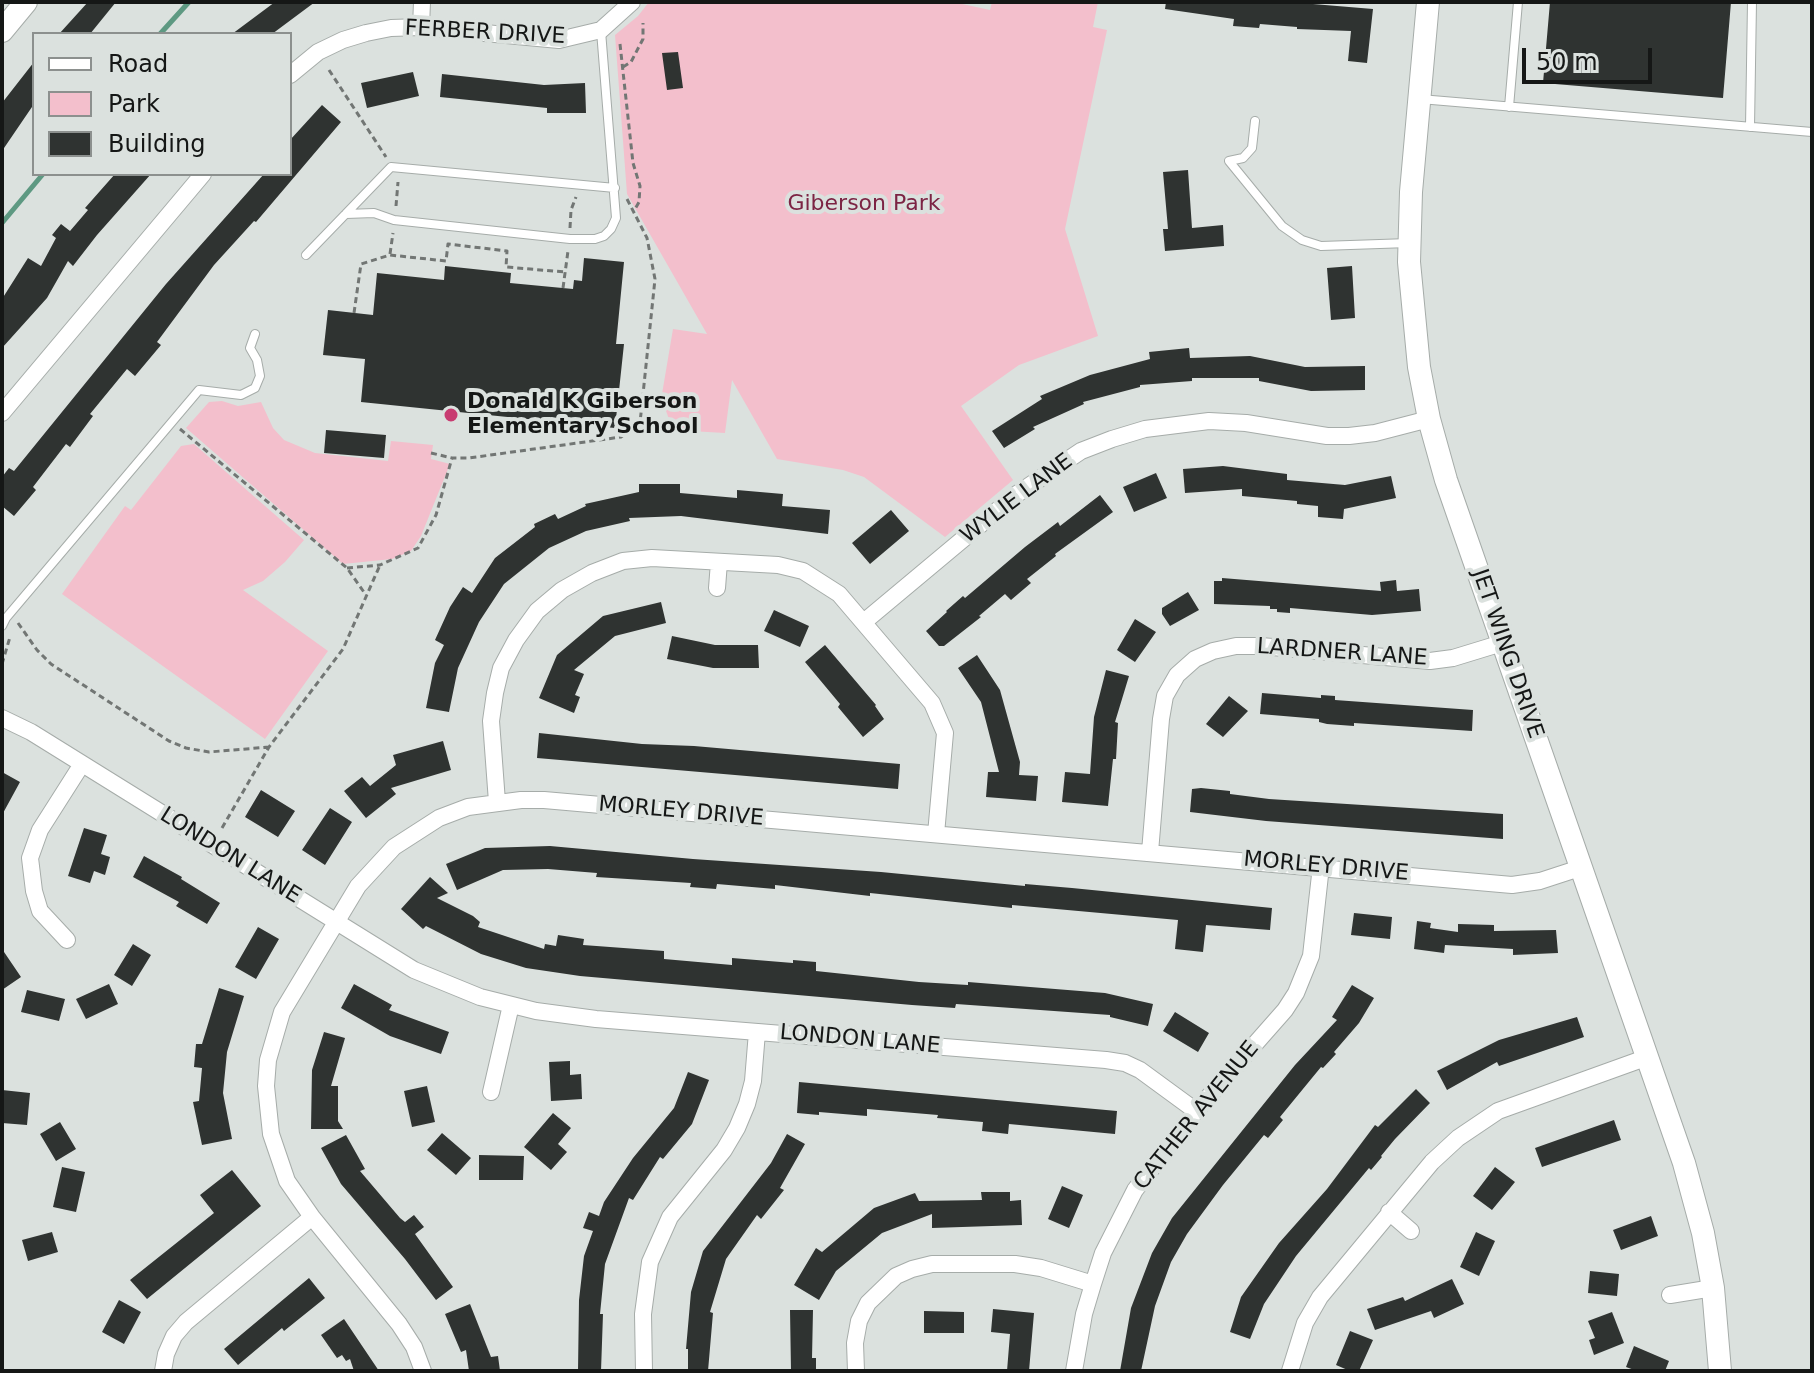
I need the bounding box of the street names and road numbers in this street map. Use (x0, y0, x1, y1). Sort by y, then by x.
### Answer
street label: FERBER DRIVE (404, 16, 566, 50)
street label: WYLIE LANE (956, 448, 1078, 550)
street label: JET WING DRIVE (1466, 566, 1548, 742)
street label: LARDNER LANE (1256, 634, 1428, 672)
street label: MORLEY DRIVE (597, 792, 765, 832)
street label: LONDON LANE (155, 802, 305, 910)
street label: MORLEY DRIVE (1242, 847, 1410, 887)
street label: LONDON LANE (779, 1020, 941, 1060)
street label: CATHER AVENUE (1129, 1036, 1265, 1196)

